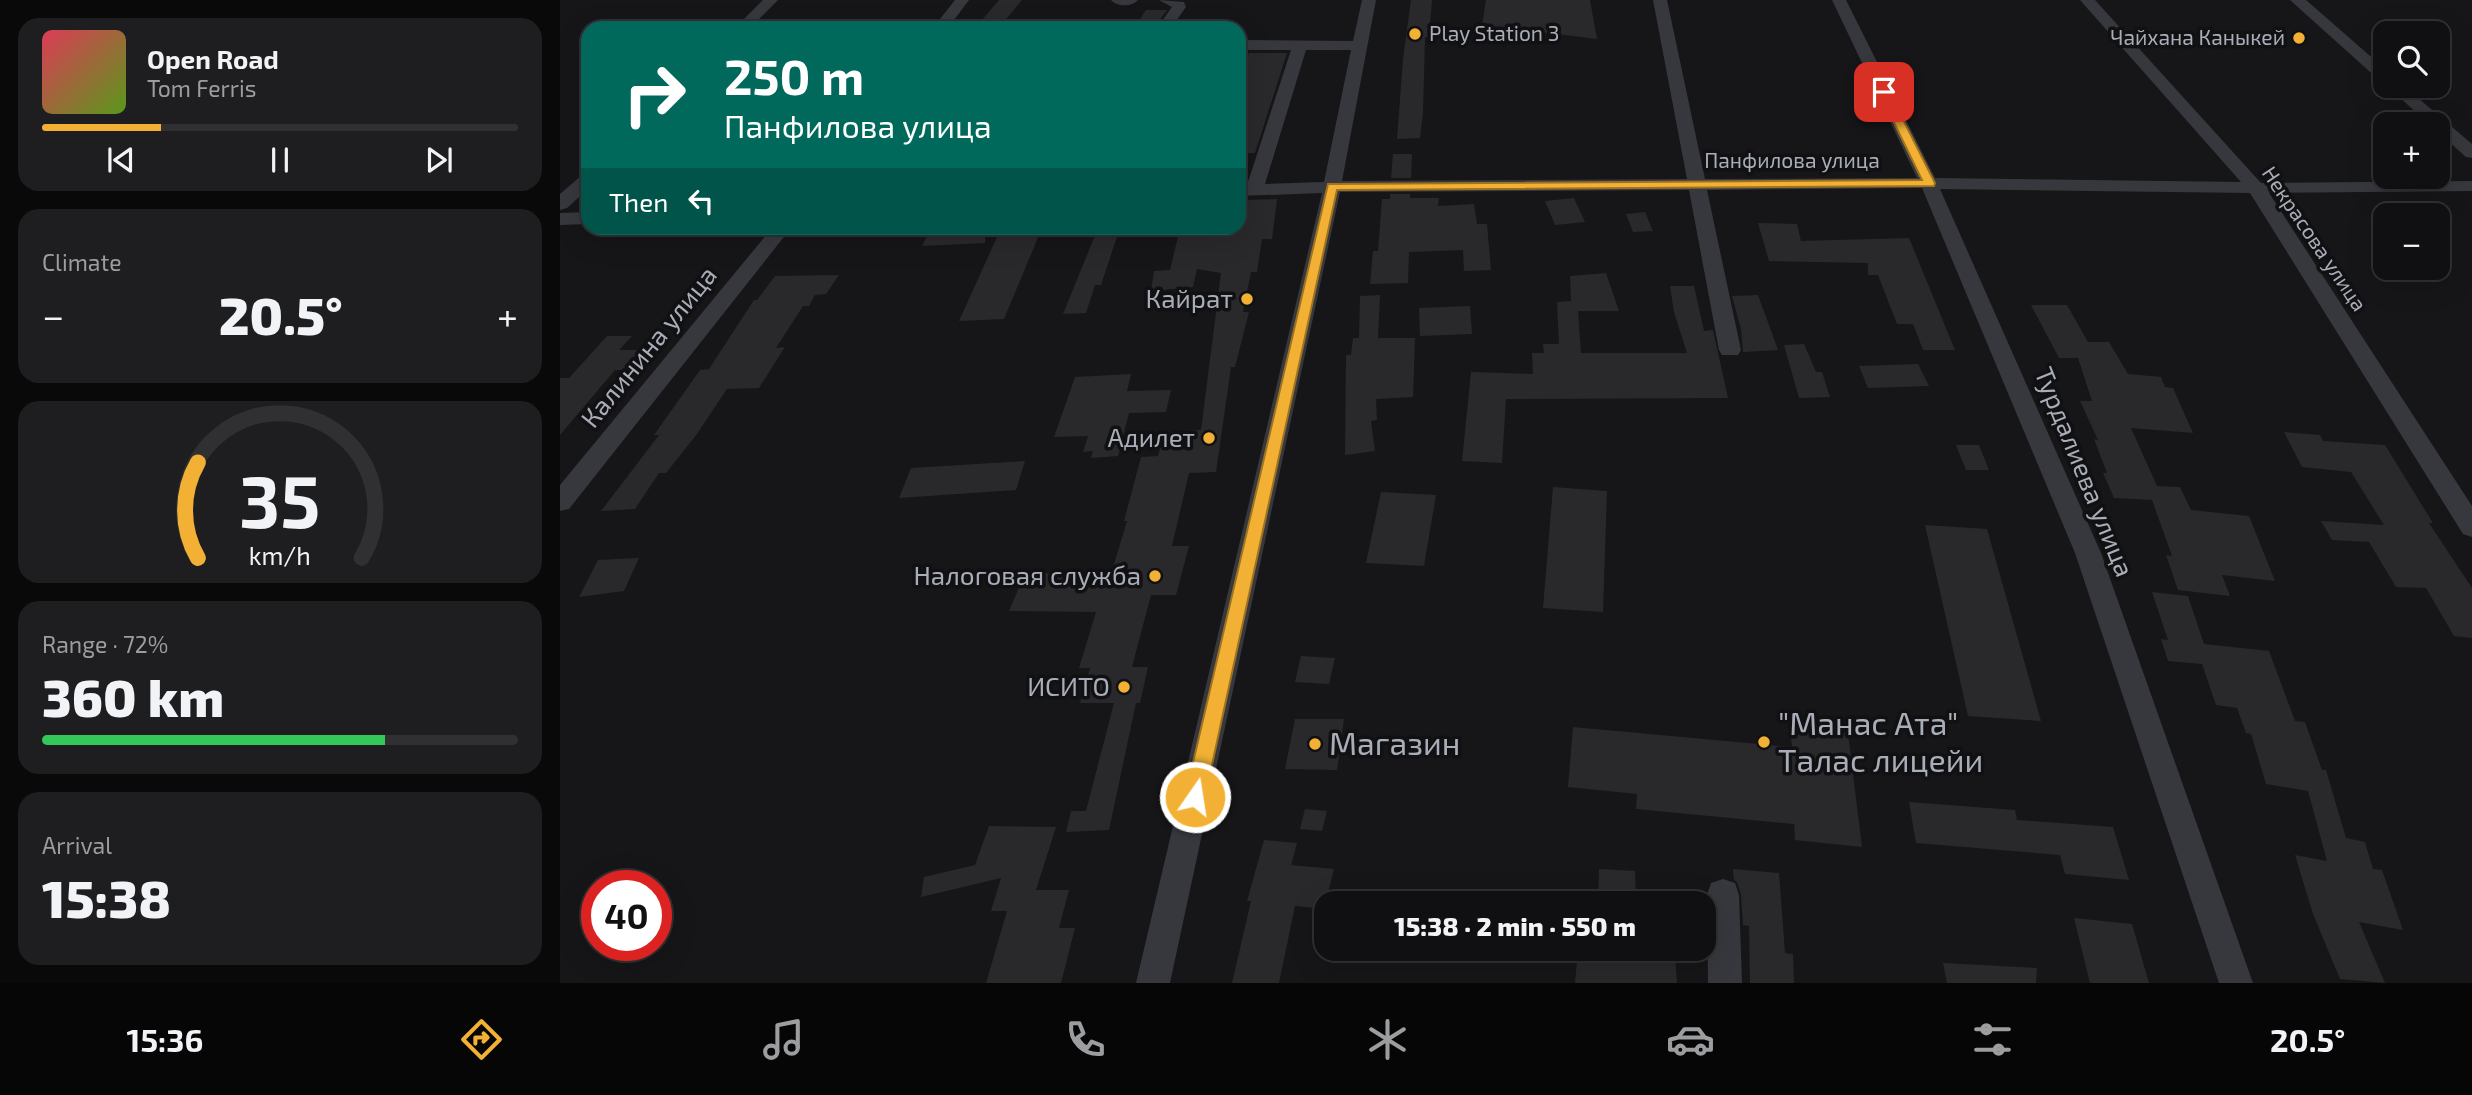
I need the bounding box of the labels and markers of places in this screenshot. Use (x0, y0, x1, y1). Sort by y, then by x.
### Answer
place label: Play Station 3 (1429, 20, 1559, 45)
place label: Чайхана Каныкей (2110, 24, 2285, 49)
marker: Play Station 3 (1407, 26, 1423, 42)
marker: Чайхана Каныкей (2291, 30, 2307, 46)
pin (1854, 62, 1914, 122)
place label: Кайрат (1146, 282, 1233, 313)
marker: Кайрат (1239, 291, 1255, 307)
place label: Адилет (1107, 421, 1195, 452)
marker: Адилет (1201, 430, 1217, 446)
place label: Налоговая служба (913, 559, 1141, 591)
marker: Налоговая служба (1147, 568, 1163, 584)
place label: ИСИТО (1027, 670, 1110, 701)
marker: ИСИТО (1116, 679, 1132, 695)
place label: "Манас Ата" Талас лицейи (1778, 703, 1983, 778)
place label: Магазин (1329, 723, 1460, 761)
marker: "Манас Ата" Талас лицейи (1756, 734, 1772, 750)
marker: Магазин (1307, 736, 1323, 752)

